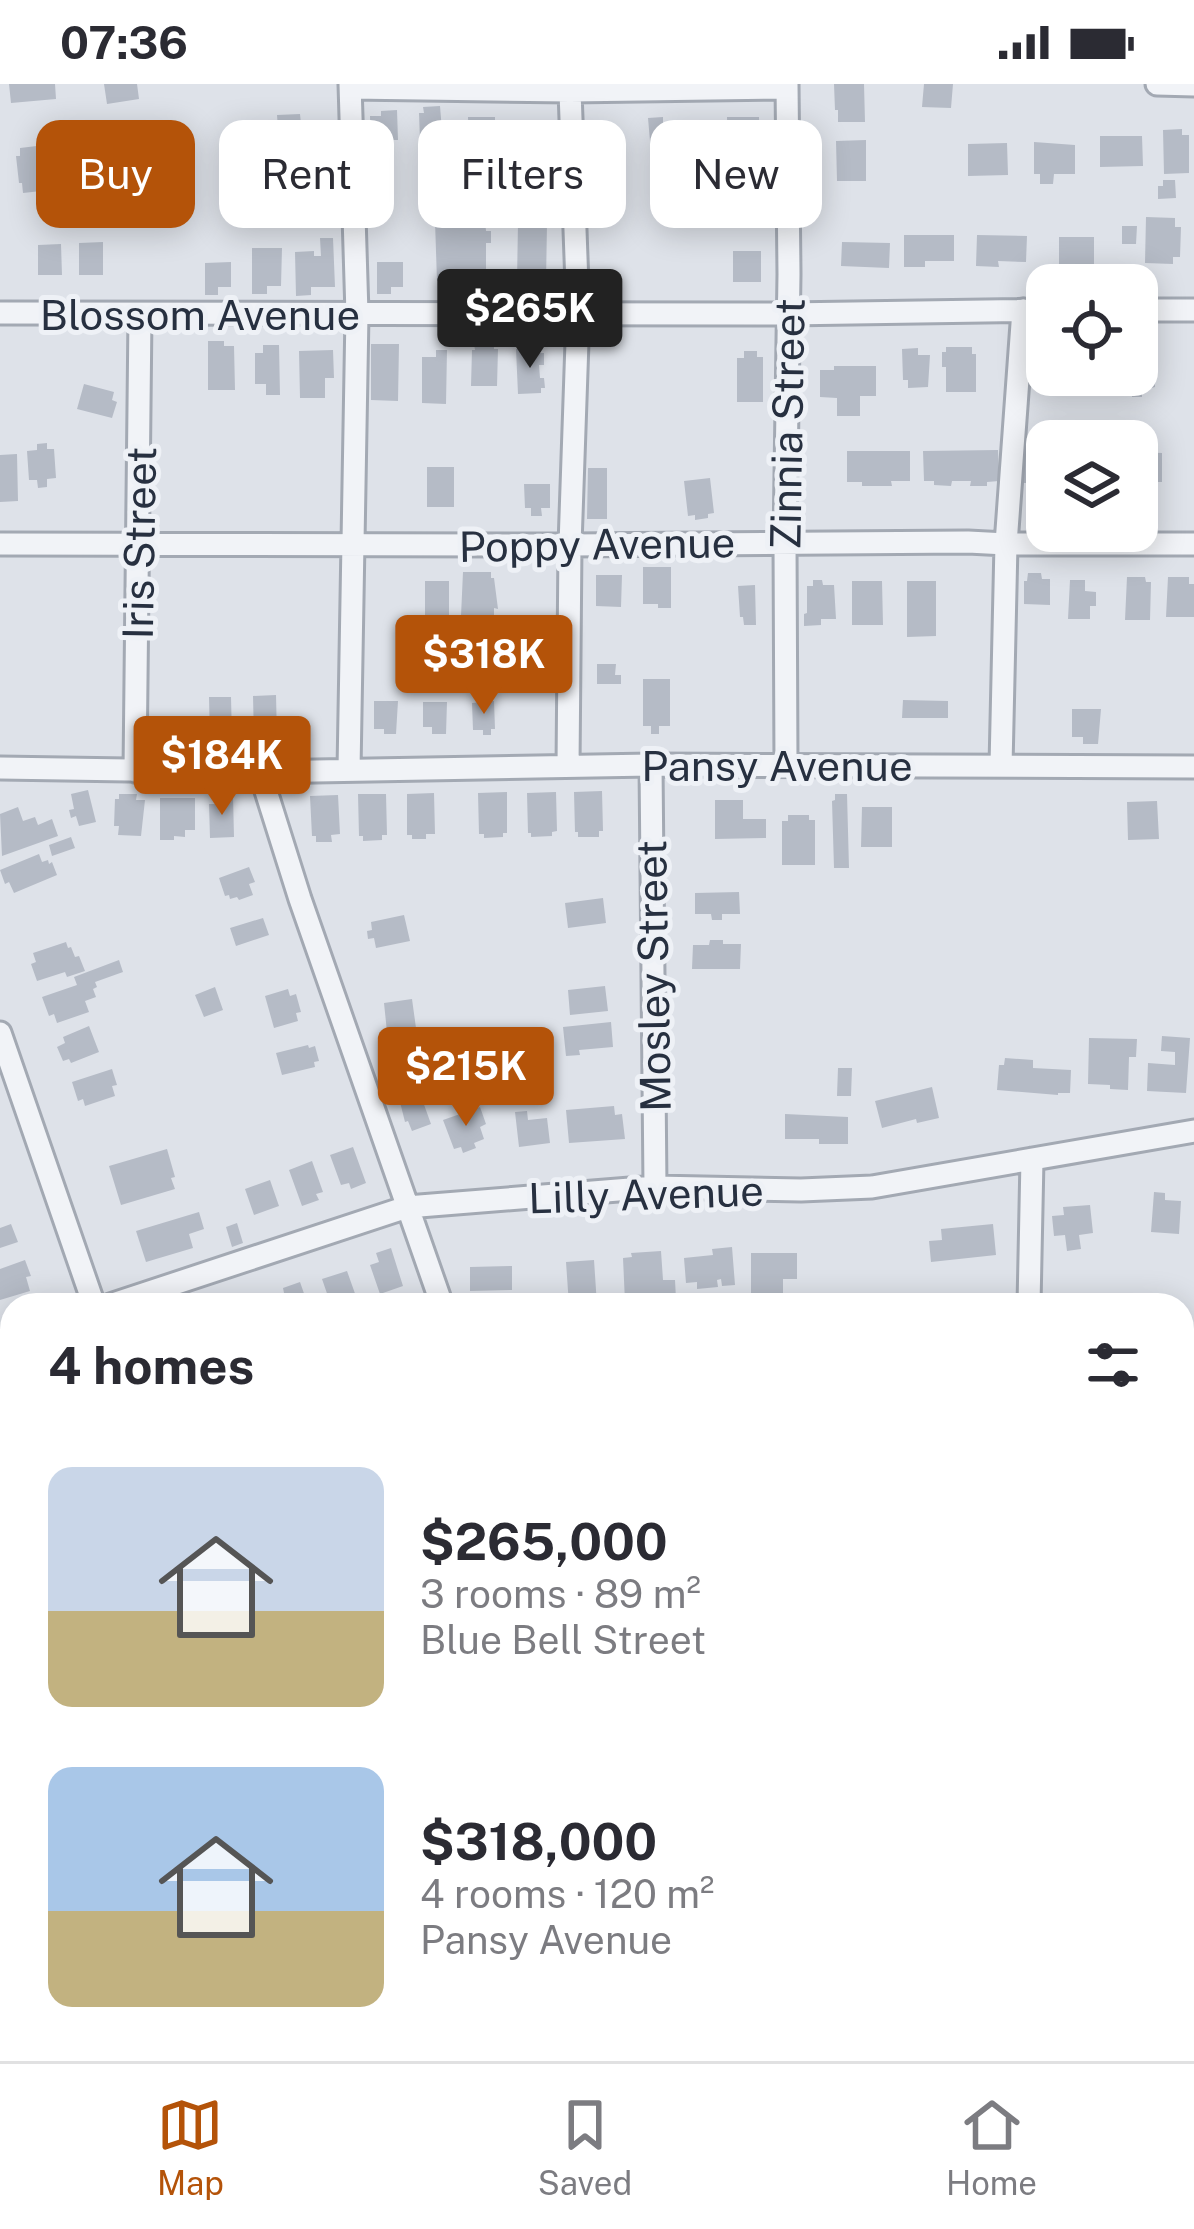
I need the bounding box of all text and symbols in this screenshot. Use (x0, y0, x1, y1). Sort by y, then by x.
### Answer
text: 07:36 (60, 16, 188, 69)
chip: Buy (36, 120, 195, 228)
chip: Rent (219, 120, 394, 228)
chip: Filters (418, 120, 626, 228)
chip: New (650, 120, 822, 228)
map controls (1026, 264, 1158, 552)
button: locate (1026, 264, 1158, 396)
pin: $265K (446, 269, 614, 371)
text: $265K (464, 285, 596, 331)
street label: Blossom Avenue (40, 290, 360, 339)
street label: Zinnia Street (760, 298, 814, 550)
button: layers (1026, 420, 1158, 552)
street label: Iris Street (113, 446, 165, 640)
street label: Poppy Avenue (458, 517, 736, 571)
pin: $318K (400, 615, 568, 717)
text: $318K (422, 631, 546, 677)
pin: $184K (138, 716, 306, 818)
text: $184K (161, 732, 283, 778)
street label: Pansy Avenue (641, 741, 913, 790)
street label: Mosley Street (626, 840, 680, 1112)
pin: $215K (382, 1027, 550, 1129)
text: $215K (405, 1043, 527, 1089)
street label: Lilly Avenue (527, 1165, 765, 1223)
icon: filters (1080, 1332, 1146, 1398)
text: 4 homes (48, 1336, 254, 1395)
text: $265,000 (420, 1512, 668, 1571)
icon: home (144, 1515, 288, 1659)
text: 3 rooms · 89 m² (420, 1571, 701, 1617)
text: Blue Bell Street (420, 1617, 706, 1663)
text: $318,000 (420, 1812, 657, 1871)
icon: home (144, 1815, 288, 1959)
text: 4 rooms · 120 m² (420, 1871, 714, 1917)
text: Pansy Avenue (420, 1917, 672, 1963)
tab: Map (157, 2092, 224, 2202)
tab: Saved (538, 2092, 632, 2202)
tab: Home (946, 2092, 1037, 2202)

